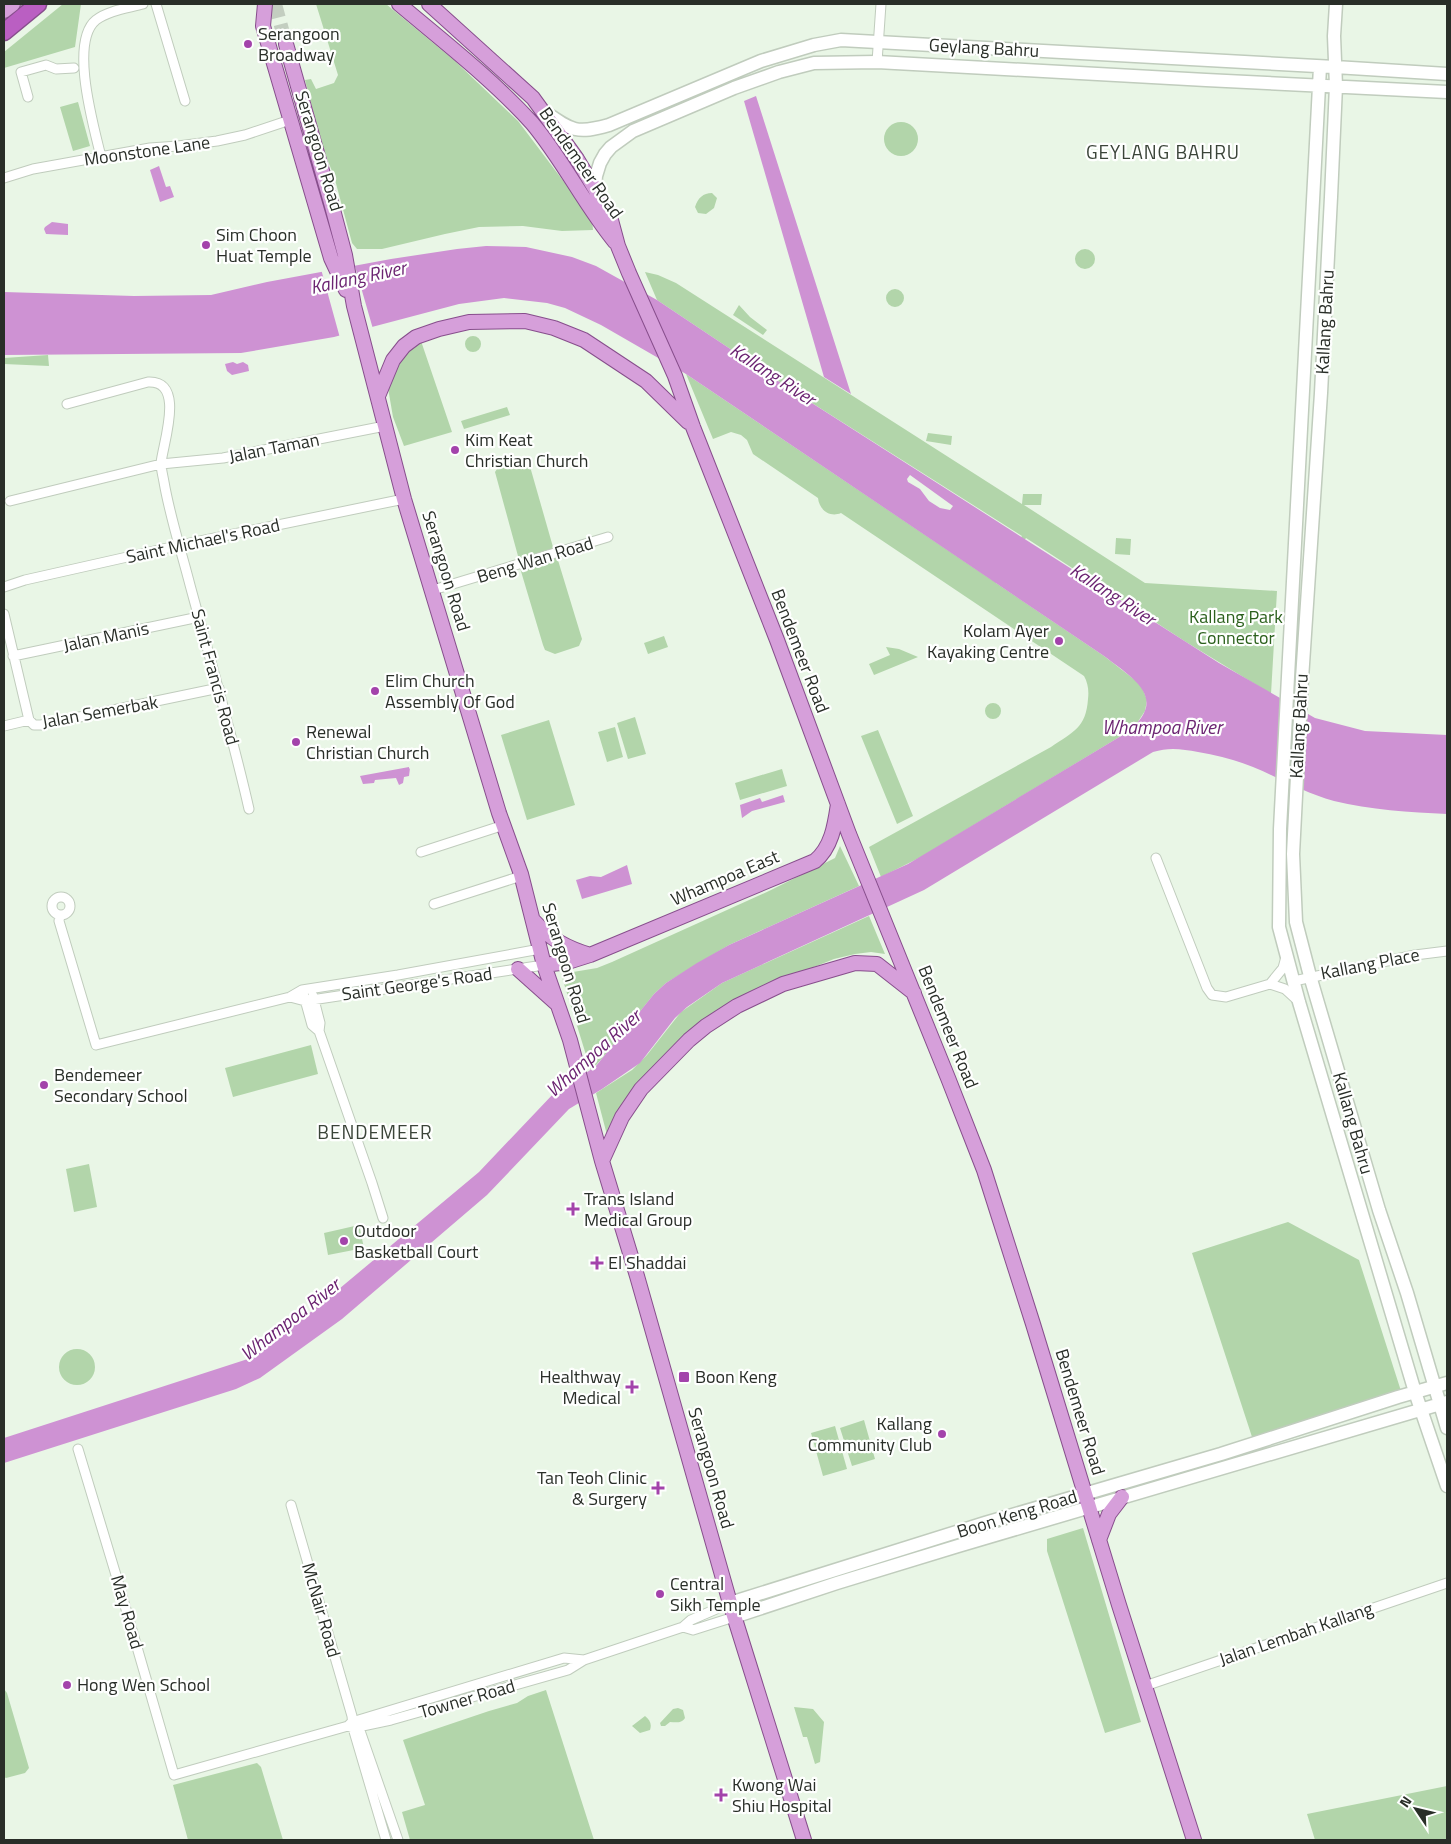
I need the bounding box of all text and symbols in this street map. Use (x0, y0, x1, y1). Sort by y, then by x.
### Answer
place label: Serangoon Broadway (258, 20, 340, 68)
street label: Geylang Bahru (928, 31, 1040, 64)
marker: Serangoon Broadway (242, 38, 254, 50)
street label: Serangoon Road (288, 87, 351, 214)
street label: Bendemeer Road (533, 101, 630, 224)
street label: Moonstone Lane (82, 128, 212, 173)
district label: GEYLANG BAHRU (1086, 137, 1240, 166)
place label: Sim Choon Huat Temple (216, 221, 312, 269)
marker: Sim Choon Huat Temple (200, 239, 212, 251)
water label: Kallang River (307, 252, 410, 301)
street label: Kallang Bahru (1308, 269, 1341, 375)
water label: Kallang River (725, 335, 824, 413)
street label: Jalan Taman (226, 426, 321, 470)
place label: Kim Keat Christian Church (465, 426, 588, 474)
marker: Kim Keat Christian Church (449, 444, 461, 456)
street label: Serangoon Road (415, 507, 478, 634)
street label: Saint Michael's Road (124, 511, 282, 570)
street label: Beng Wan Road (473, 529, 596, 590)
water label: Kallang River (1065, 555, 1164, 633)
street label: Bendemeer Road (764, 585, 837, 717)
park label: Kallang Park Connector (1189, 603, 1283, 651)
street label: Saint Francis Road (184, 606, 247, 748)
street label: Jalan Manis (60, 614, 151, 659)
place label: Kolam Ayer Kayaking Centre (927, 617, 1049, 665)
marker: Kolam Ayer Kayaking Centre (1053, 635, 1065, 647)
place label: Elim Church Assembly Of God (385, 667, 515, 715)
street label: Kallang Bahru (1282, 673, 1315, 779)
marker: Elim Church Assembly Of God (369, 685, 381, 697)
street label: Jalan Semerbak (40, 688, 160, 735)
water label: Whampoa River (1102, 712, 1224, 741)
place label: Renewal Christian Church (306, 718, 429, 766)
marker: Renewal Christian Church (290, 736, 302, 748)
street label: Whampoa East (666, 842, 784, 912)
street label: Serangoon Road (535, 899, 598, 1026)
street label: Kallang Place (1318, 941, 1422, 986)
street label: Saint George's Road (340, 960, 494, 1007)
street label: Bendemeer Road (911, 961, 985, 1093)
water label: Whampoa River (538, 1000, 648, 1103)
place label: Bendemeer Secondary School (54, 1061, 188, 1109)
street label: Kallang Bahru (1326, 1069, 1381, 1177)
marker: Bendemeer Secondary School (38, 1079, 50, 1091)
district label: BENDEMEER (317, 1117, 433, 1146)
place label: Trans Island Medical Group (584, 1185, 692, 1233)
marker: Trans Island Medical Group (566, 1202, 580, 1216)
place label: Outdoor Basketball Court (354, 1217, 479, 1265)
marker: Outdoor Basketball Court (338, 1235, 350, 1247)
place label: El Shaddai (608, 1249, 687, 1276)
marker: El Shaddai (590, 1256, 604, 1270)
water label: Whampoa River (234, 1269, 347, 1367)
street label: Bendemeer Road (1048, 1345, 1113, 1478)
place label: Healthway Medical (540, 1363, 621, 1411)
place label: Boon Keng (695, 1363, 777, 1390)
marker: Boon Keng (677, 1370, 691, 1384)
marker: Healthway Medical (625, 1380, 639, 1394)
street label: Serangoon Road (681, 1404, 742, 1531)
place label: Kallang Community Club (808, 1410, 932, 1458)
marker: Kallang Community Club (936, 1428, 948, 1440)
place label: Tan Teoh Clinic & Surgery (537, 1464, 647, 1512)
marker: Tan Teoh Clinic & Surgery (651, 1481, 665, 1495)
street label: Boon Keng Road (953, 1482, 1080, 1545)
street label: McNair Road (295, 1559, 348, 1660)
place label: Central Sikh Temple (670, 1570, 761, 1618)
street label: May Road (104, 1572, 151, 1652)
marker: Central Sikh Temple (654, 1588, 666, 1600)
street label: Jalan Lembah Kallang (1215, 1595, 1377, 1673)
place label: Hong Wen School (77, 1671, 210, 1698)
street label: Towner Road (416, 1672, 518, 1725)
marker: Hong Wen School (61, 1679, 73, 1691)
place label: Kwong Wai Shiu Hospital (732, 1771, 832, 1819)
north arrow (1391, 1784, 1441, 1834)
marker: Kwong Wai Shiu Hospital (714, 1788, 728, 1802)
text: N (1394, 1791, 1416, 1811)

